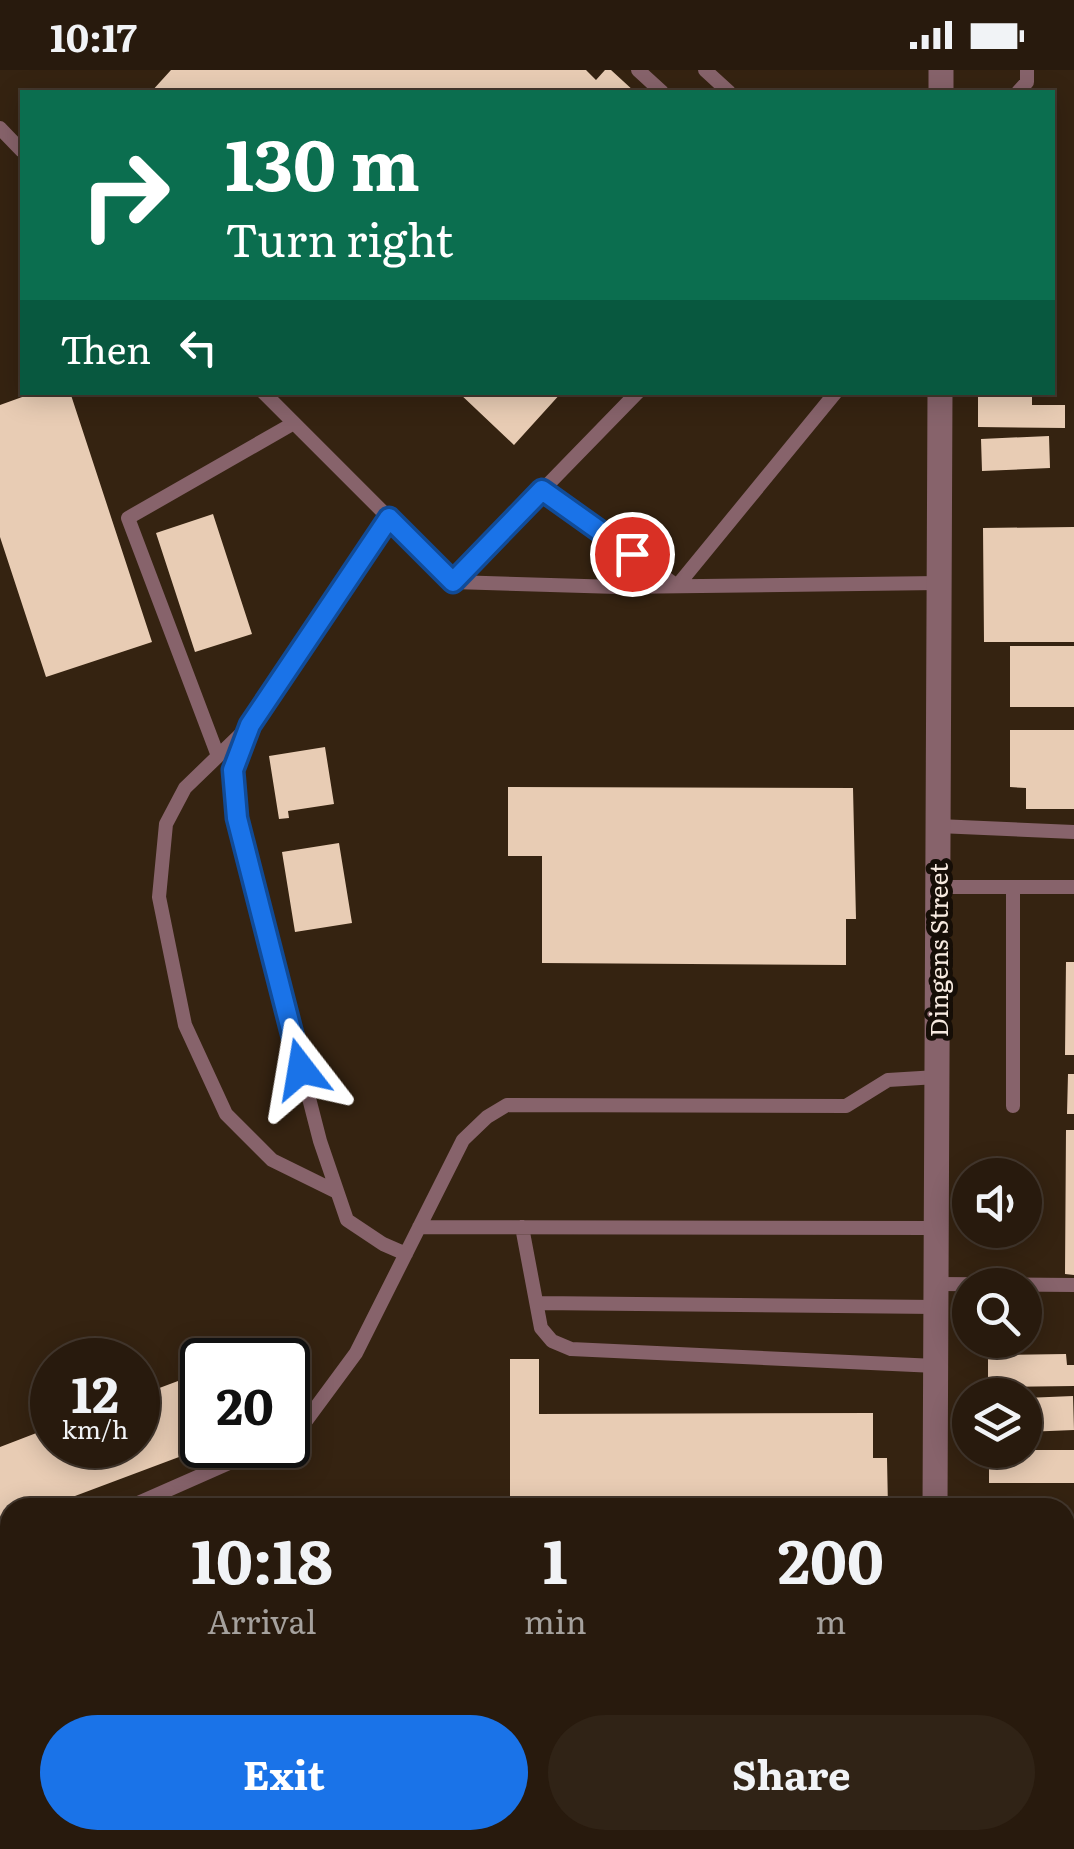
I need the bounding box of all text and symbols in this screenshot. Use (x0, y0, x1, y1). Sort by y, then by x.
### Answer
text: 10:17 (50, 7, 137, 64)
text: 130 m (225, 109, 420, 213)
icon: right (60, 130, 190, 260)
text: Turn right (225, 204, 453, 271)
text: Then (60, 319, 151, 376)
icon: left (171, 320, 226, 375)
pin (590, 512, 675, 597)
icon: arrive (605, 527, 660, 582)
street label: Dingens Street (919, 863, 956, 1037)
position arrow (249, 1017, 353, 1121)
map controls (952, 1158, 1042, 1468)
button: sound (952, 1158, 1042, 1248)
button: search (952, 1268, 1042, 1358)
speed limit sign: 20 (180, 1338, 310, 1468)
text: 12 (71, 1354, 119, 1428)
button: layers (952, 1378, 1042, 1468)
text: km/h (62, 1410, 128, 1447)
text: 10:18 (191, 1513, 333, 1602)
text: 1 (543, 1513, 568, 1602)
text: 200 (778, 1513, 884, 1602)
text: Arrival (207, 1596, 317, 1644)
text: min (524, 1596, 587, 1644)
text: m (815, 1596, 846, 1644)
button: Exit (40, 1715, 528, 1830)
button: Share (548, 1715, 1035, 1830)

